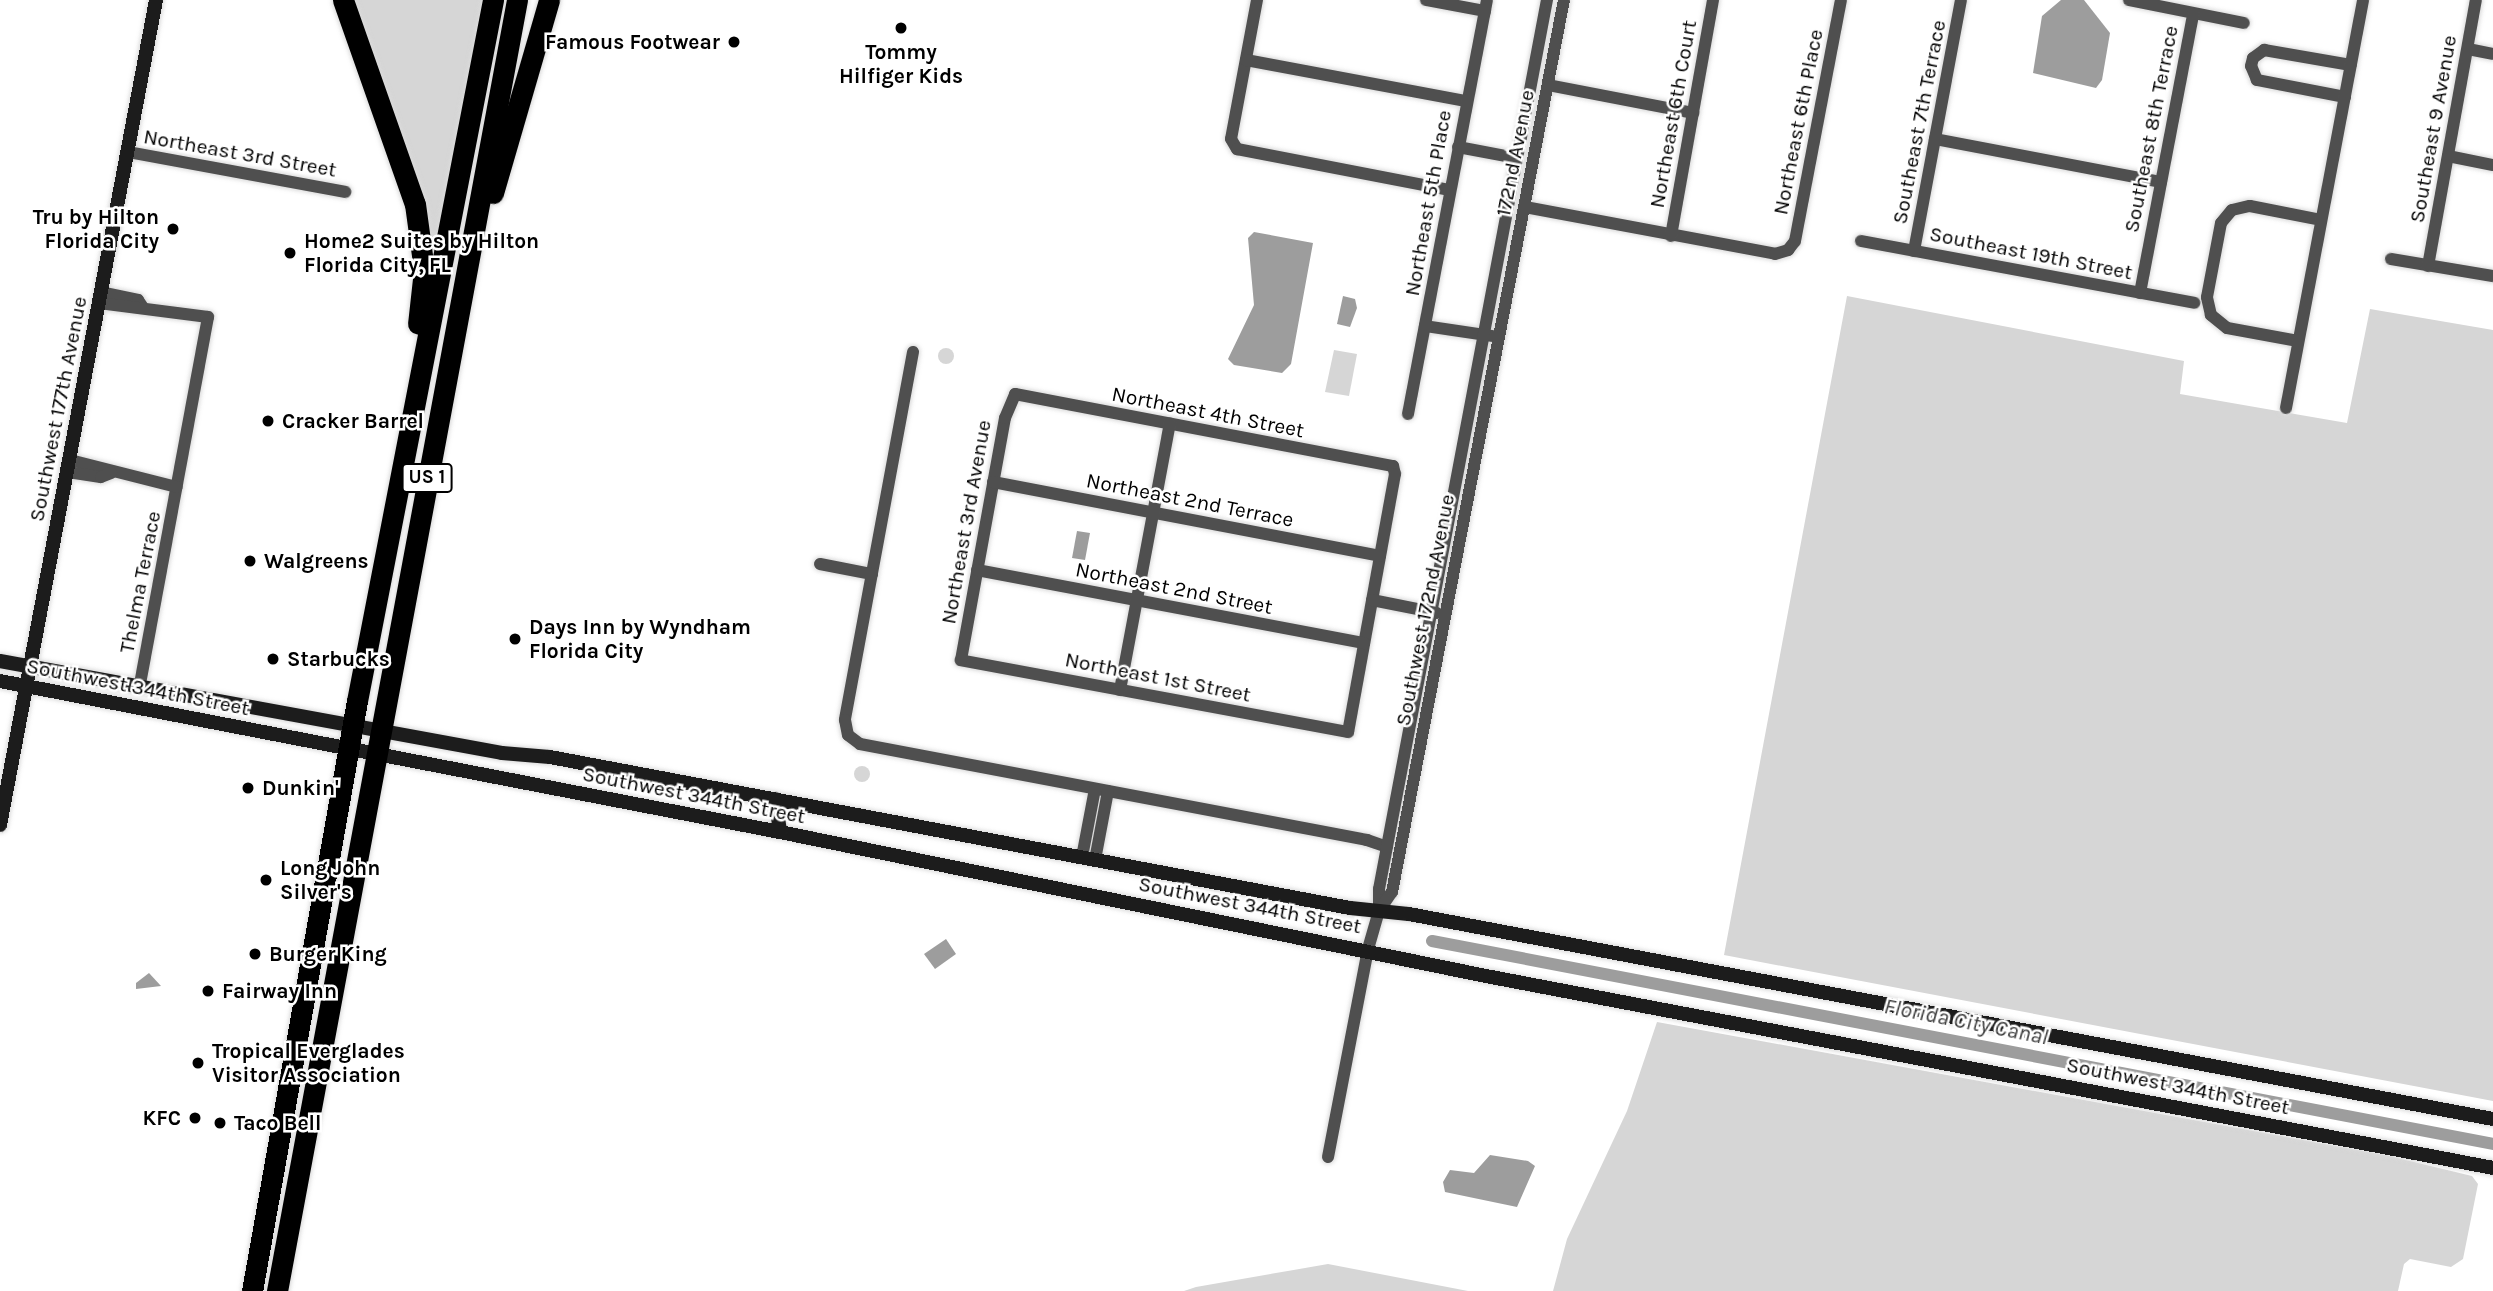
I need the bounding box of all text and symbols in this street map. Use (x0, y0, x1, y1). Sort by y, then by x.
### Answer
street label: Northeast 6th Court (1644, 18, 1702, 210)
street label: Southeast 7th Terrace (1887, 18, 1951, 226)
marker: Tommy Hilfiger Kids (893, 20, 909, 36)
street label: Southeast 8th Terrace (2119, 23, 2183, 235)
street label: Northeast 6th Place (1768, 27, 1828, 217)
place label: Famous Footwear (545, 29, 720, 55)
street label: Southeast 9 Avenue (2404, 33, 2462, 225)
marker: Famous Footwear (726, 34, 742, 50)
place label: Tommy Hilfiger Kids (839, 39, 963, 89)
street label: 172nd Avenue (1490, 88, 1540, 218)
street label: Northeast 5th Place (1399, 108, 1457, 298)
street label: Northeast 3rd Street (142, 124, 338, 182)
place label: Tru by Hilton Florida City (33, 204, 159, 254)
marker: Tru by Hilton Florida City (165, 221, 181, 237)
street label: Southeast 19th Street (1927, 221, 2135, 285)
place label: Home2 Suites by Hilton Florida City, FL (304, 228, 539, 278)
marker: Home2 Suites by Hilton Florida City, FL (282, 245, 298, 261)
street label: Southwest 177th Avenue (24, 294, 92, 524)
street label: Northeast 4th Street (1110, 381, 1306, 443)
place label: Cracker Barrel (282, 408, 424, 434)
marker: Cracker Barrel (260, 413, 276, 429)
street label: Northeast 3rd Avenue (936, 418, 996, 626)
road number: US 1 (401, 463, 453, 494)
street label: Northeast 2nd Terrace (1084, 468, 1296, 532)
street label: Southwest 172nd Avenue (1390, 492, 1460, 728)
street label: Thelma Terrace (114, 509, 166, 655)
place label: Walgreens (264, 548, 369, 574)
marker: Walgreens (242, 553, 258, 569)
street label: Northeast 2nd Street (1073, 557, 1275, 619)
place label: Days Inn by Wyndham Florida City (529, 614, 751, 664)
marker: Days Inn by Wyndham Florida City (507, 631, 523, 647)
place label: Starbucks (287, 646, 390, 672)
street label: Northeast 1st Street (1063, 647, 1253, 707)
marker: Starbucks (265, 651, 281, 667)
street label: Southwest 344th Street (24, 653, 252, 721)
street label: Southwest 344th Street (580, 761, 808, 829)
place label: Dunkin' (262, 775, 339, 801)
marker: Dunkin' (240, 780, 256, 796)
place label: Long John Silver's (280, 855, 380, 905)
street label: Southwest 344th Street (1136, 871, 1364, 939)
marker: Long John Silver's (258, 872, 274, 888)
place label: Burger King (269, 941, 387, 967)
marker: Burger King (247, 946, 263, 962)
place label: Fairway Inn (222, 978, 337, 1004)
marker: Fairway Inn (200, 983, 216, 999)
water label: Florida City Canal (1882, 993, 2050, 1051)
place label: Tropical Everglades Visitor Association (212, 1038, 405, 1088)
street label: Southwest 344th Street (2064, 1052, 2292, 1120)
marker: Tropical Everglades Visitor Association (190, 1055, 206, 1071)
place label: KFC (142, 1105, 181, 1131)
marker: KFC (187, 1110, 203, 1126)
place label: Taco Bell (234, 1110, 321, 1136)
marker: Taco Bell (212, 1115, 228, 1131)

